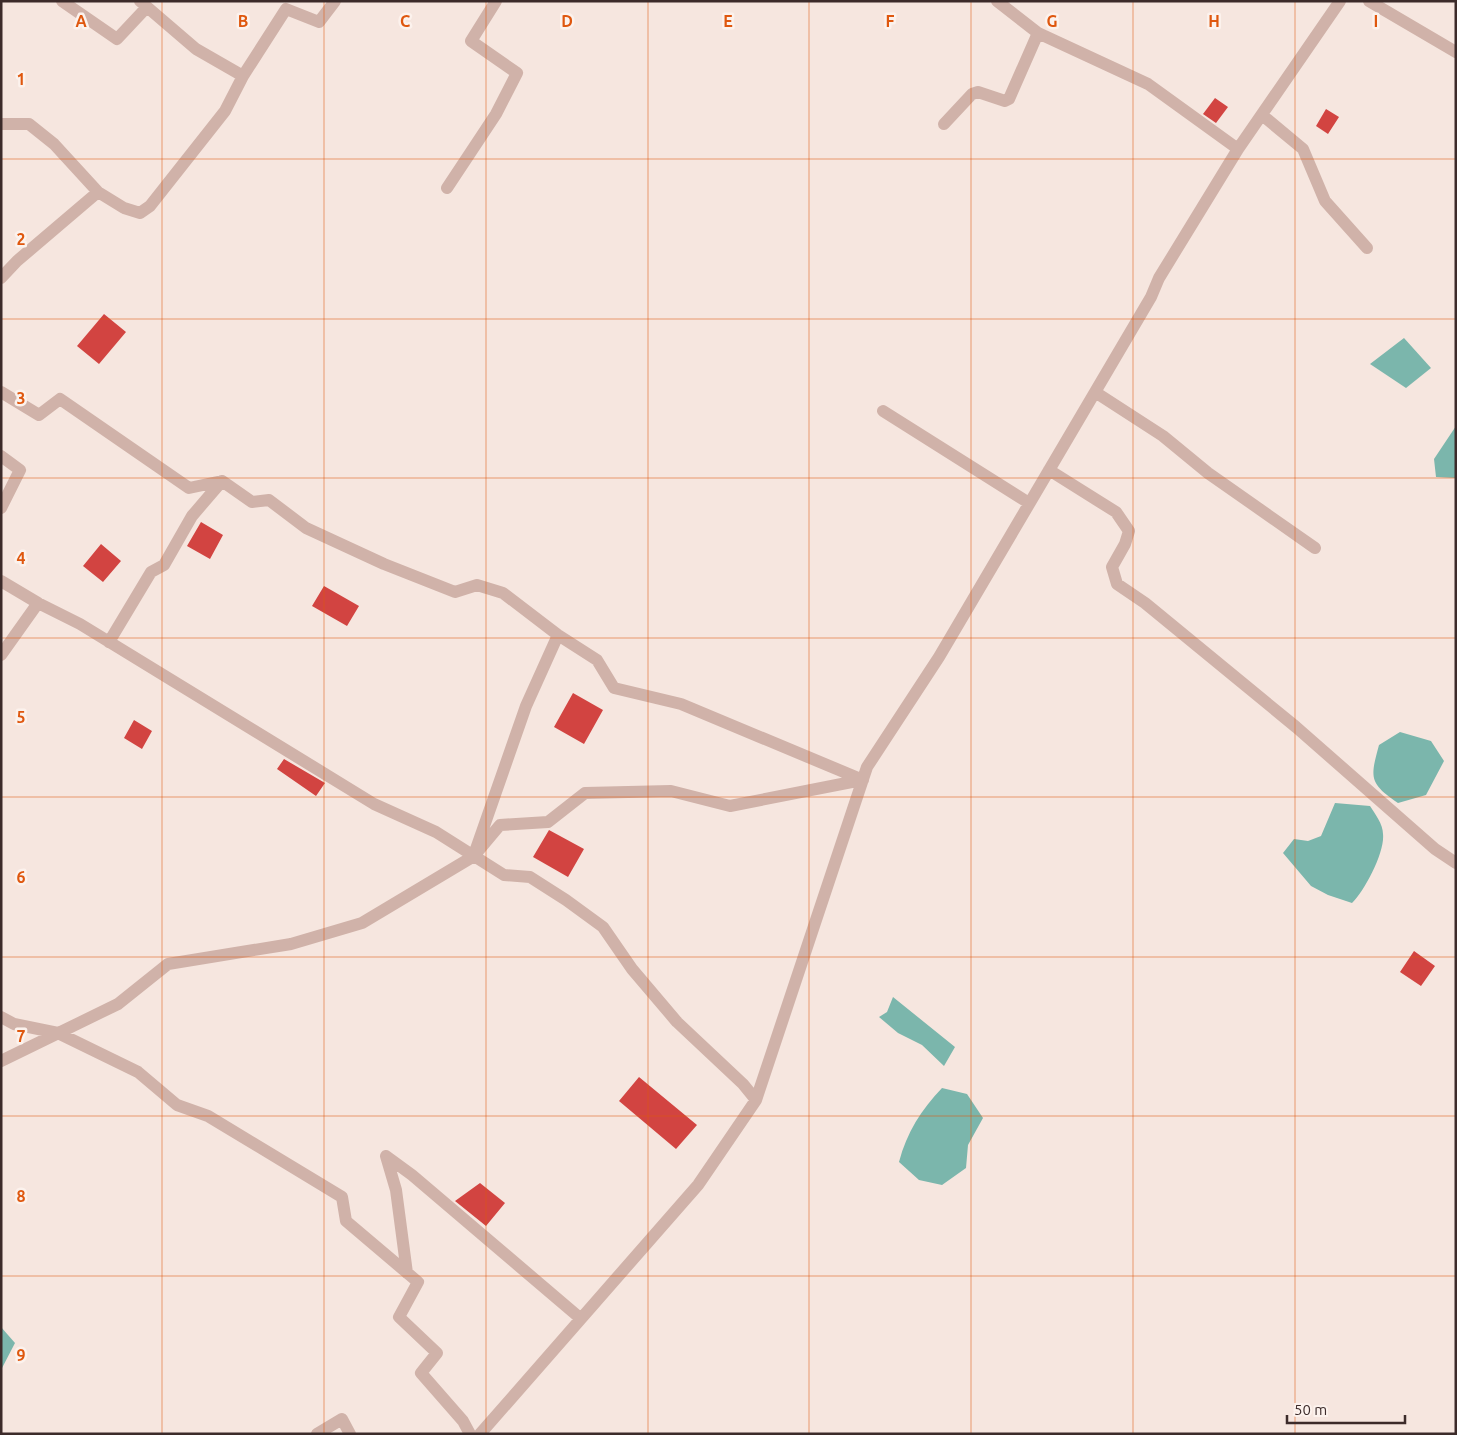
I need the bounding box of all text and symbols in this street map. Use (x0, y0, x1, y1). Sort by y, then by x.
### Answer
text: A (75, 12, 87, 30)
text: B (238, 12, 248, 30)
text: C (400, 12, 410, 30)
text: D (561, 12, 573, 30)
text: E (723, 12, 733, 30)
text: F (886, 12, 895, 30)
text: G (1046, 12, 1058, 30)
text: H (1208, 12, 1220, 30)
text: I (1374, 12, 1378, 30)
text: 1 (16, 70, 26, 88)
text: 2 (16, 230, 26, 248)
text: 3 (16, 389, 26, 407)
text: 4 (16, 549, 26, 567)
text: 5 (16, 708, 26, 726)
text: 6 (16, 868, 26, 886)
text: 7 (16, 1027, 26, 1045)
text: 8 (16, 1187, 26, 1205)
text: 9 (16, 1346, 26, 1364)
scale bar (1287, 1392, 1404, 1424)
text: 50 m (1294, 1401, 1327, 1418)

